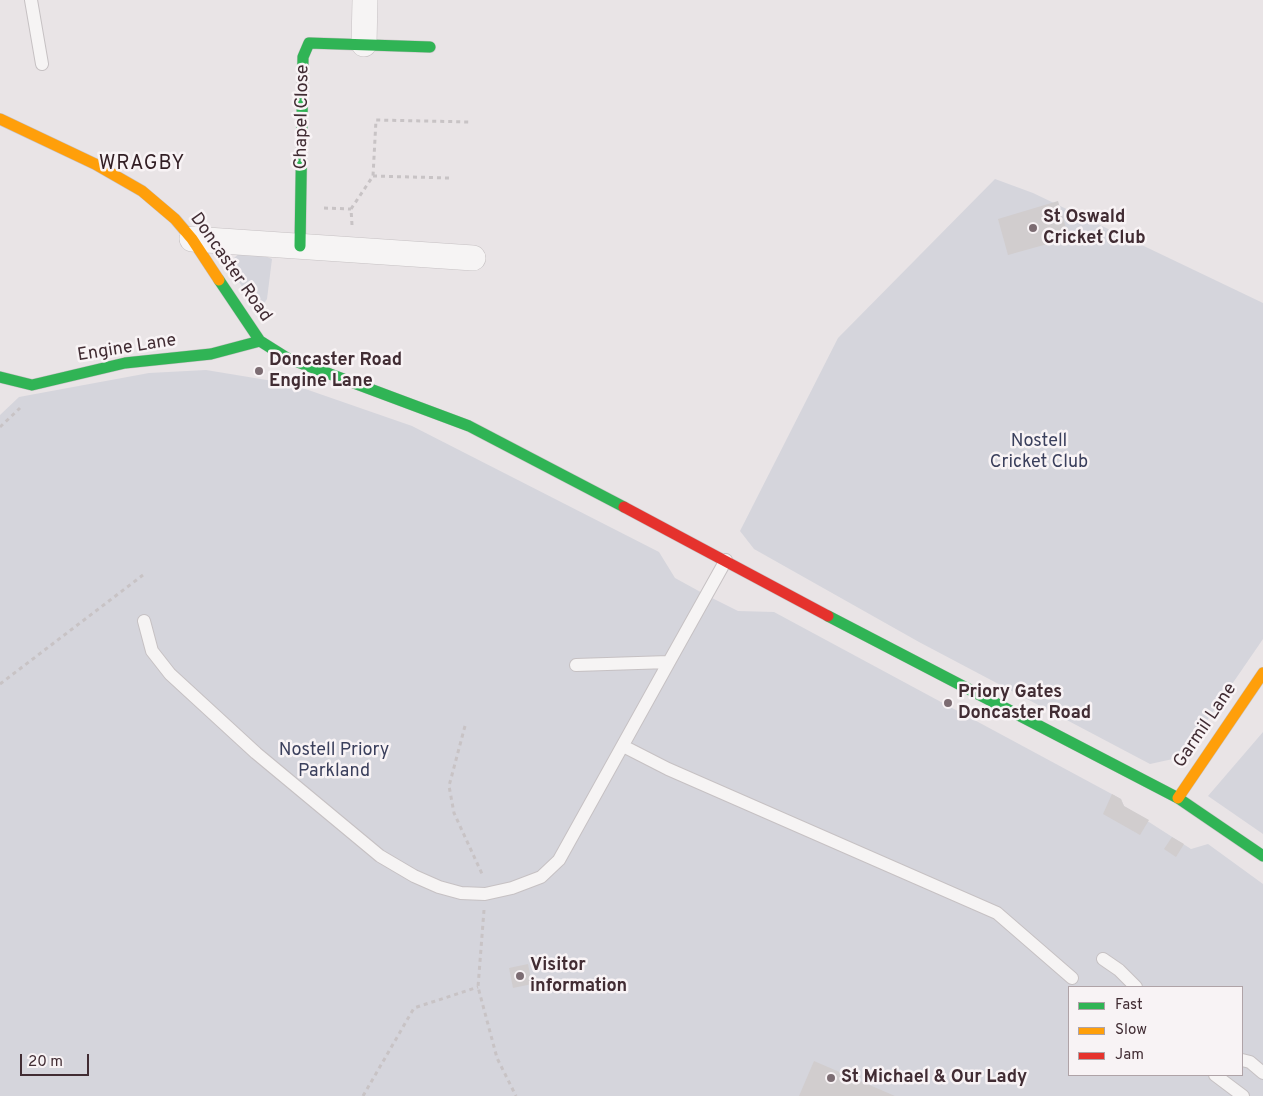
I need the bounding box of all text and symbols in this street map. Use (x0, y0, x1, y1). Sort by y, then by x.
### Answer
street label: Chapel Close (291, 64, 315, 170)
district label: WRAGBY (98, 153, 186, 177)
place label: St Oswald Cricket Club (1043, 207, 1146, 250)
street label: Doncaster Road (184, 209, 276, 327)
marker: St Oswald Cricket Club (1027, 222, 1039, 234)
street label: Engine Lane (76, 331, 178, 367)
place label: Doncaster Road Engine Lane (269, 350, 402, 392)
marker: Doncaster Road Engine Lane (253, 365, 265, 377)
park label: Nostell Cricket Club (990, 431, 1088, 474)
street label: Garmil Lane (1170, 679, 1242, 773)
place label: Priory Gates Doncaster Road (958, 682, 1091, 724)
marker: Priory Gates Doncaster Road (942, 697, 954, 709)
park label: Nostell Priory Parkland (279, 740, 389, 782)
place label: Visitor information (530, 955, 627, 998)
marker: Visitor information (514, 970, 526, 982)
legend (1068, 986, 1243, 1076)
text: Fast (1115, 996, 1143, 1015)
text: Slow (1115, 1021, 1147, 1040)
scale bar (22, 1044, 91, 1076)
text: Jam (1115, 1046, 1144, 1065)
text: 20 m (28, 1053, 63, 1072)
place label: St Michael & Our Lady (841, 1067, 1027, 1089)
marker: St Michael & Our Lady (825, 1072, 837, 1084)

